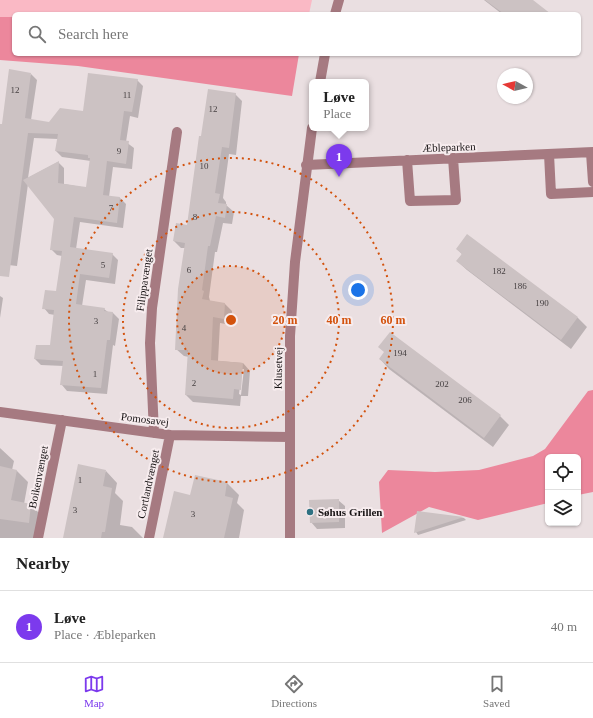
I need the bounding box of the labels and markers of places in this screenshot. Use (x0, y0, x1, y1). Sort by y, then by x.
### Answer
pin: 1 (326, 144, 352, 177)
centre of rings (224, 313, 238, 327)
place label: Søhus Grillen (318, 506, 383, 518)
marker: Søhus Grillen (305, 507, 315, 517)

